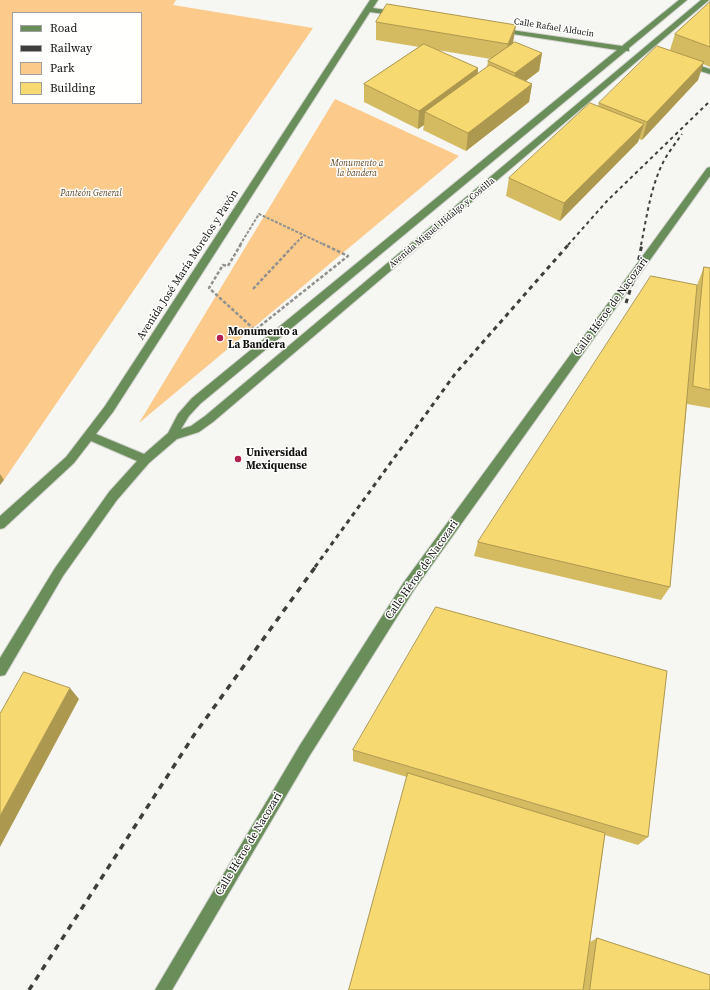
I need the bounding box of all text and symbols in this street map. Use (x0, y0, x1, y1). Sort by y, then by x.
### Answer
legend (12, 12, 142, 104)
street label: Calle Rafael Alducin (513, 16, 595, 40)
text: Road (50, 20, 77, 36)
text: Railway (50, 40, 92, 56)
text: Park (50, 60, 75, 76)
text: Building (50, 80, 95, 96)
park label: Monumento a la bandera (331, 159, 383, 180)
street label: Avenida Miguel Hidalgo y Costilla (387, 176, 497, 270)
street label: Avenida José María Morelos y Pavón (134, 187, 242, 343)
park label: Panteón General (60, 189, 122, 199)
street label: Calle Héroe de Nacozari (571, 255, 651, 359)
place label: Monumento a La Bandera (228, 325, 298, 351)
marker: Monumento a La Bandera (215, 333, 225, 343)
place label: Universidad Mexiquense (246, 446, 307, 472)
marker: Universidad Mexiquense (233, 454, 243, 464)
street label: Calle Héroe de Nacozari (383, 518, 461, 622)
street label: Calle Héroe de Nacozari (213, 790, 285, 898)

